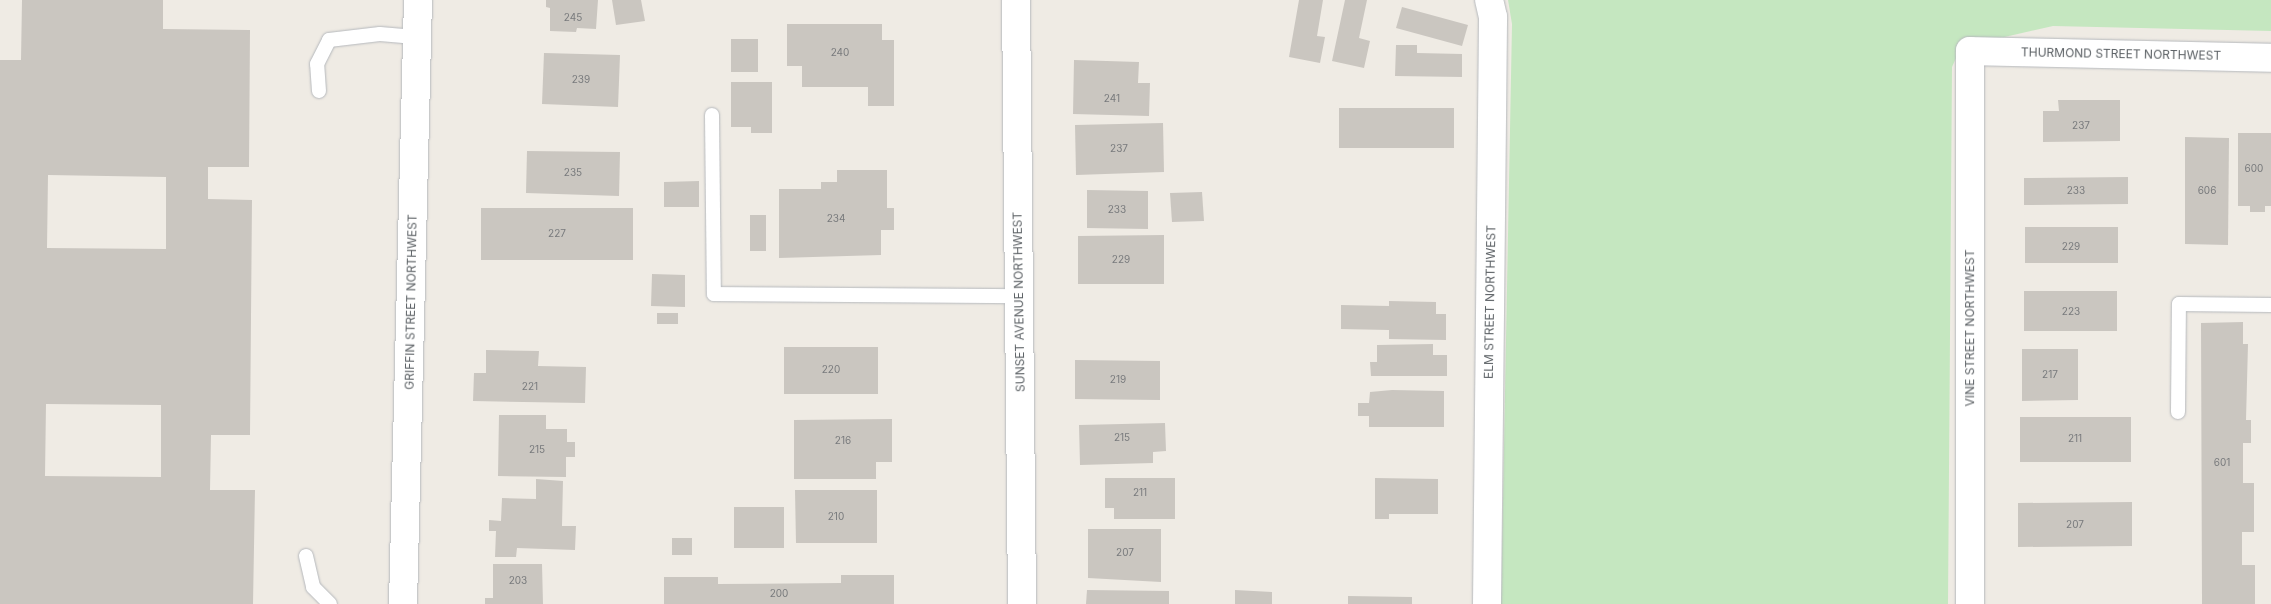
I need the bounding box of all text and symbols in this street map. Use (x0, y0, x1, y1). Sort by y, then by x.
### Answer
house number: 245 (564, 12, 582, 24)
street label: THURMOND STREET NORTHWEST (2021, 45, 2221, 63)
house number: 240 (831, 47, 849, 59)
house number: 239 (572, 74, 590, 86)
house number: 241 (1104, 93, 1120, 105)
house number: 237 (2072, 120, 2090, 132)
house number: 237 (1110, 143, 1128, 155)
house number: 600 (2245, 163, 2263, 175)
house number: 235 (564, 167, 582, 179)
house number: 233 (2067, 185, 2085, 197)
house number: 606 (2198, 185, 2216, 197)
house number: 233 (1108, 204, 1126, 216)
street label: SUNSET AVENUE NORTHWEST (1010, 212, 1028, 392)
house number: 234 (827, 213, 845, 225)
street label: GRIFFIN STREET NORTHWEST (402, 214, 420, 390)
street label: ELM STREET NORTHWEST (1481, 225, 1499, 379)
house number: 227 (548, 228, 566, 240)
house number: 229 (2062, 241, 2080, 253)
street label: VINE STREET NORTHWEST (1963, 250, 1977, 406)
house number: 229 (1112, 254, 1130, 266)
house number: 223 (2062, 306, 2080, 318)
house number: 220 (822, 364, 840, 376)
house number: 217 (2042, 369, 2058, 381)
house number: 219 (1110, 374, 1126, 386)
house number: 221 (522, 381, 538, 393)
house number: 215 (1114, 432, 1130, 444)
house number: 211 (2068, 433, 2082, 445)
house number: 216 (835, 435, 851, 447)
house number: 215 (529, 444, 545, 456)
house number: 601 (2214, 457, 2230, 469)
house number: 211 (1133, 487, 1147, 499)
house number: 210 (828, 511, 844, 523)
house number: 207 (2066, 519, 2084, 531)
house number: 207 (1116, 547, 1134, 559)
house number: 203 (509, 575, 527, 587)
house number: 200 (770, 588, 788, 600)

